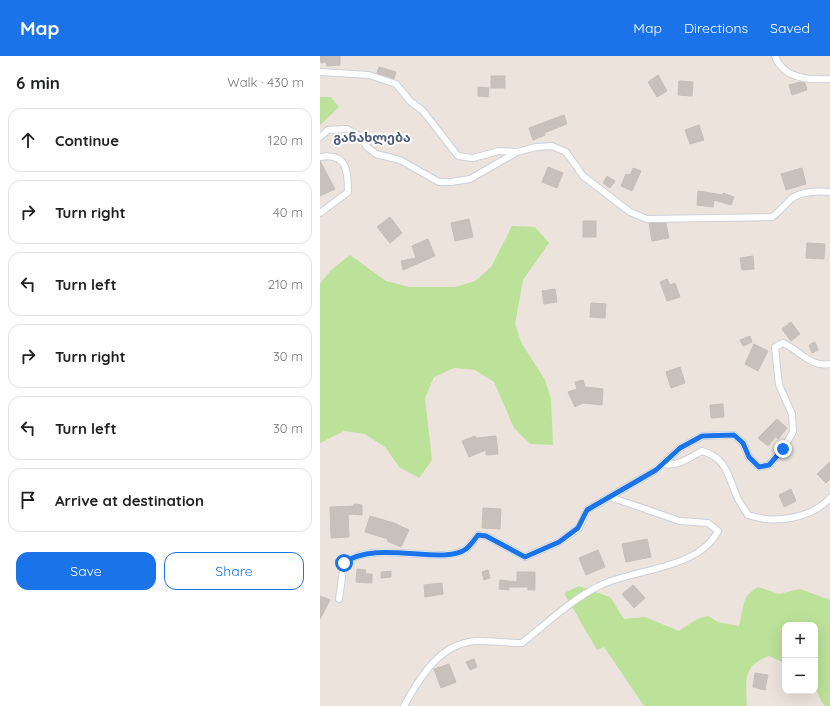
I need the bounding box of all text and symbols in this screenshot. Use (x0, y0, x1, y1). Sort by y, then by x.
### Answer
text: Map (20, 16, 59, 40)
text: Map (633, 19, 662, 37)
text: Directions (684, 19, 748, 37)
text: Saved (770, 19, 810, 37)
text: 6 min (16, 72, 60, 93)
text: Walk · 430 m (227, 74, 304, 90)
icon: ahead (17, 129, 39, 151)
district label: განახლება (333, 129, 411, 146)
text: Continue (55, 131, 119, 150)
text: 120 m (268, 132, 303, 148)
icon: right (17, 201, 39, 223)
text: Turn right (55, 203, 126, 222)
text: 40 m (273, 204, 303, 220)
icon: left (17, 273, 39, 295)
text: Turn left (55, 275, 117, 294)
text: 210 m (268, 276, 303, 292)
icon: right (17, 345, 39, 367)
text: Turn right (55, 347, 126, 366)
text: 30 m (273, 348, 303, 364)
icon: left (17, 417, 39, 439)
text: Turn left (55, 419, 117, 438)
text: 30 m (273, 420, 303, 436)
route end (774, 440, 792, 458)
icon: arrive (17, 489, 39, 511)
text: Arrive at destination (55, 491, 204, 510)
button: Save (16, 552, 156, 590)
button: Share (164, 552, 304, 590)
route start (335, 554, 353, 572)
map controls (782, 622, 818, 694)
button: + (782, 622, 818, 658)
button: − (782, 658, 818, 694)

